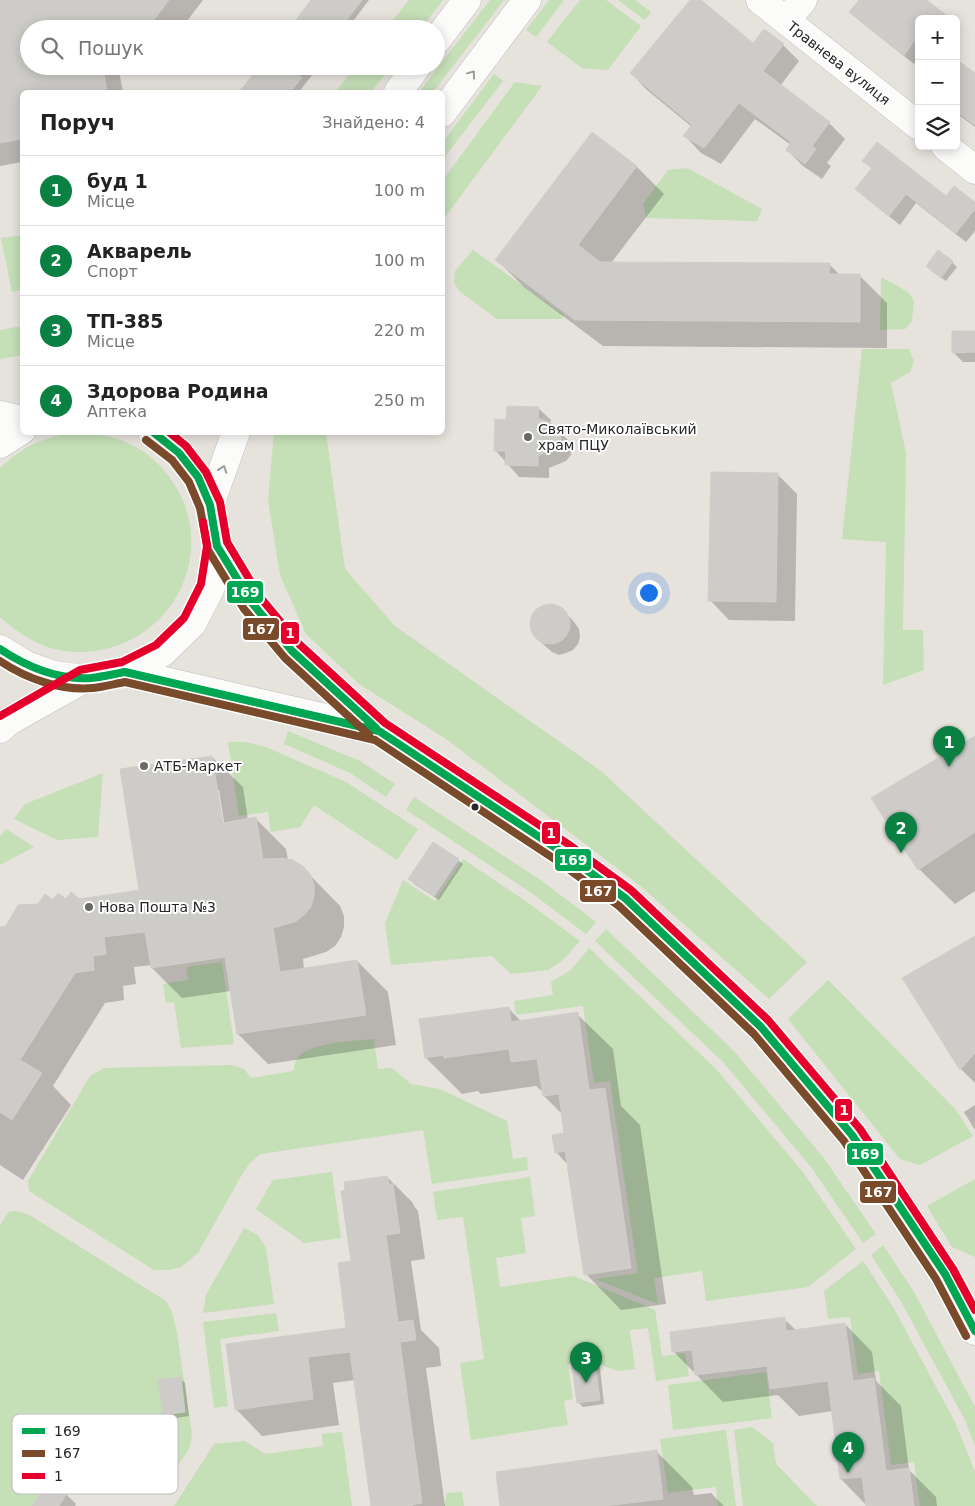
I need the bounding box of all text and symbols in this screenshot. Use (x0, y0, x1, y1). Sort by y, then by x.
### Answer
map controls (915, 15, 960, 150)
button: + (915, 15, 960, 60)
street label: Травнева вулиця (784, 17, 894, 108)
search box (20, 20, 445, 75)
icon: search (38, 34, 66, 62)
text: Пошук (78, 37, 144, 59)
button: − (915, 60, 960, 105)
one-way arrow (466, 70, 475, 80)
button: layers (915, 105, 960, 150)
text: Поруч (40, 111, 115, 135)
text: Знайдено: 4 (322, 113, 425, 132)
text: буд 1 (87, 170, 148, 192)
text: 1 (50, 181, 62, 200)
text: 100 m (374, 181, 425, 200)
text: Місце (87, 192, 135, 211)
text: Акварель (87, 240, 192, 262)
text: 2 (50, 251, 62, 270)
text: 100 m (374, 251, 425, 270)
text: Спорт (87, 262, 138, 281)
text: ТП-385 (87, 310, 163, 332)
text: 3 (50, 321, 62, 340)
text: 220 m (374, 321, 425, 340)
text: Місце (87, 332, 135, 351)
text: Здорова Родина (87, 380, 269, 402)
text: 4 (50, 391, 62, 410)
text: 250 m (374, 391, 425, 410)
text: Аптека (87, 402, 147, 421)
place label: Свято-Миколаївський храм ПЦУ (538, 421, 697, 453)
marker: Свято-Миколаївський храм ПЦУ (522, 431, 534, 443)
one-way arrow (217, 465, 227, 473)
line badge: 169 (226, 580, 264, 604)
your location (636, 580, 662, 606)
text: 169 (230, 584, 260, 600)
line badge: 167 (242, 617, 280, 641)
text: 167 (246, 621, 276, 637)
line badge: 1 (280, 621, 300, 645)
text: 1 (285, 625, 295, 641)
pin: 1 (933, 726, 965, 767)
place label: АТБ-Маркет (154, 758, 242, 774)
marker: АТБ-Маркет (138, 760, 150, 772)
unlabelled marker (470, 802, 480, 812)
pin: 2 (885, 812, 917, 853)
line badge: 1 (541, 821, 561, 845)
text: 1 (546, 825, 556, 841)
line badge: 169 (554, 848, 592, 872)
text: 169 (558, 852, 588, 868)
line badge: 167 (579, 879, 617, 903)
text: 167 (583, 883, 613, 899)
place label: Нова Пошта №3 (99, 899, 216, 915)
marker: Нова Пошта №3 (83, 901, 95, 913)
line badge: 1 (834, 1098, 853, 1122)
text: 1 (839, 1102, 849, 1118)
line badge: 169 (846, 1142, 884, 1166)
text: 169 (850, 1146, 880, 1162)
line badge: 167 (859, 1180, 897, 1204)
text: 167 (863, 1184, 893, 1200)
pin: 3 (570, 1342, 602, 1383)
legend (12, 1414, 178, 1494)
text: 169 (54, 1423, 81, 1439)
pin: 4 (832, 1432, 864, 1473)
text: 167 (54, 1445, 81, 1461)
text: 1 (54, 1468, 63, 1484)

